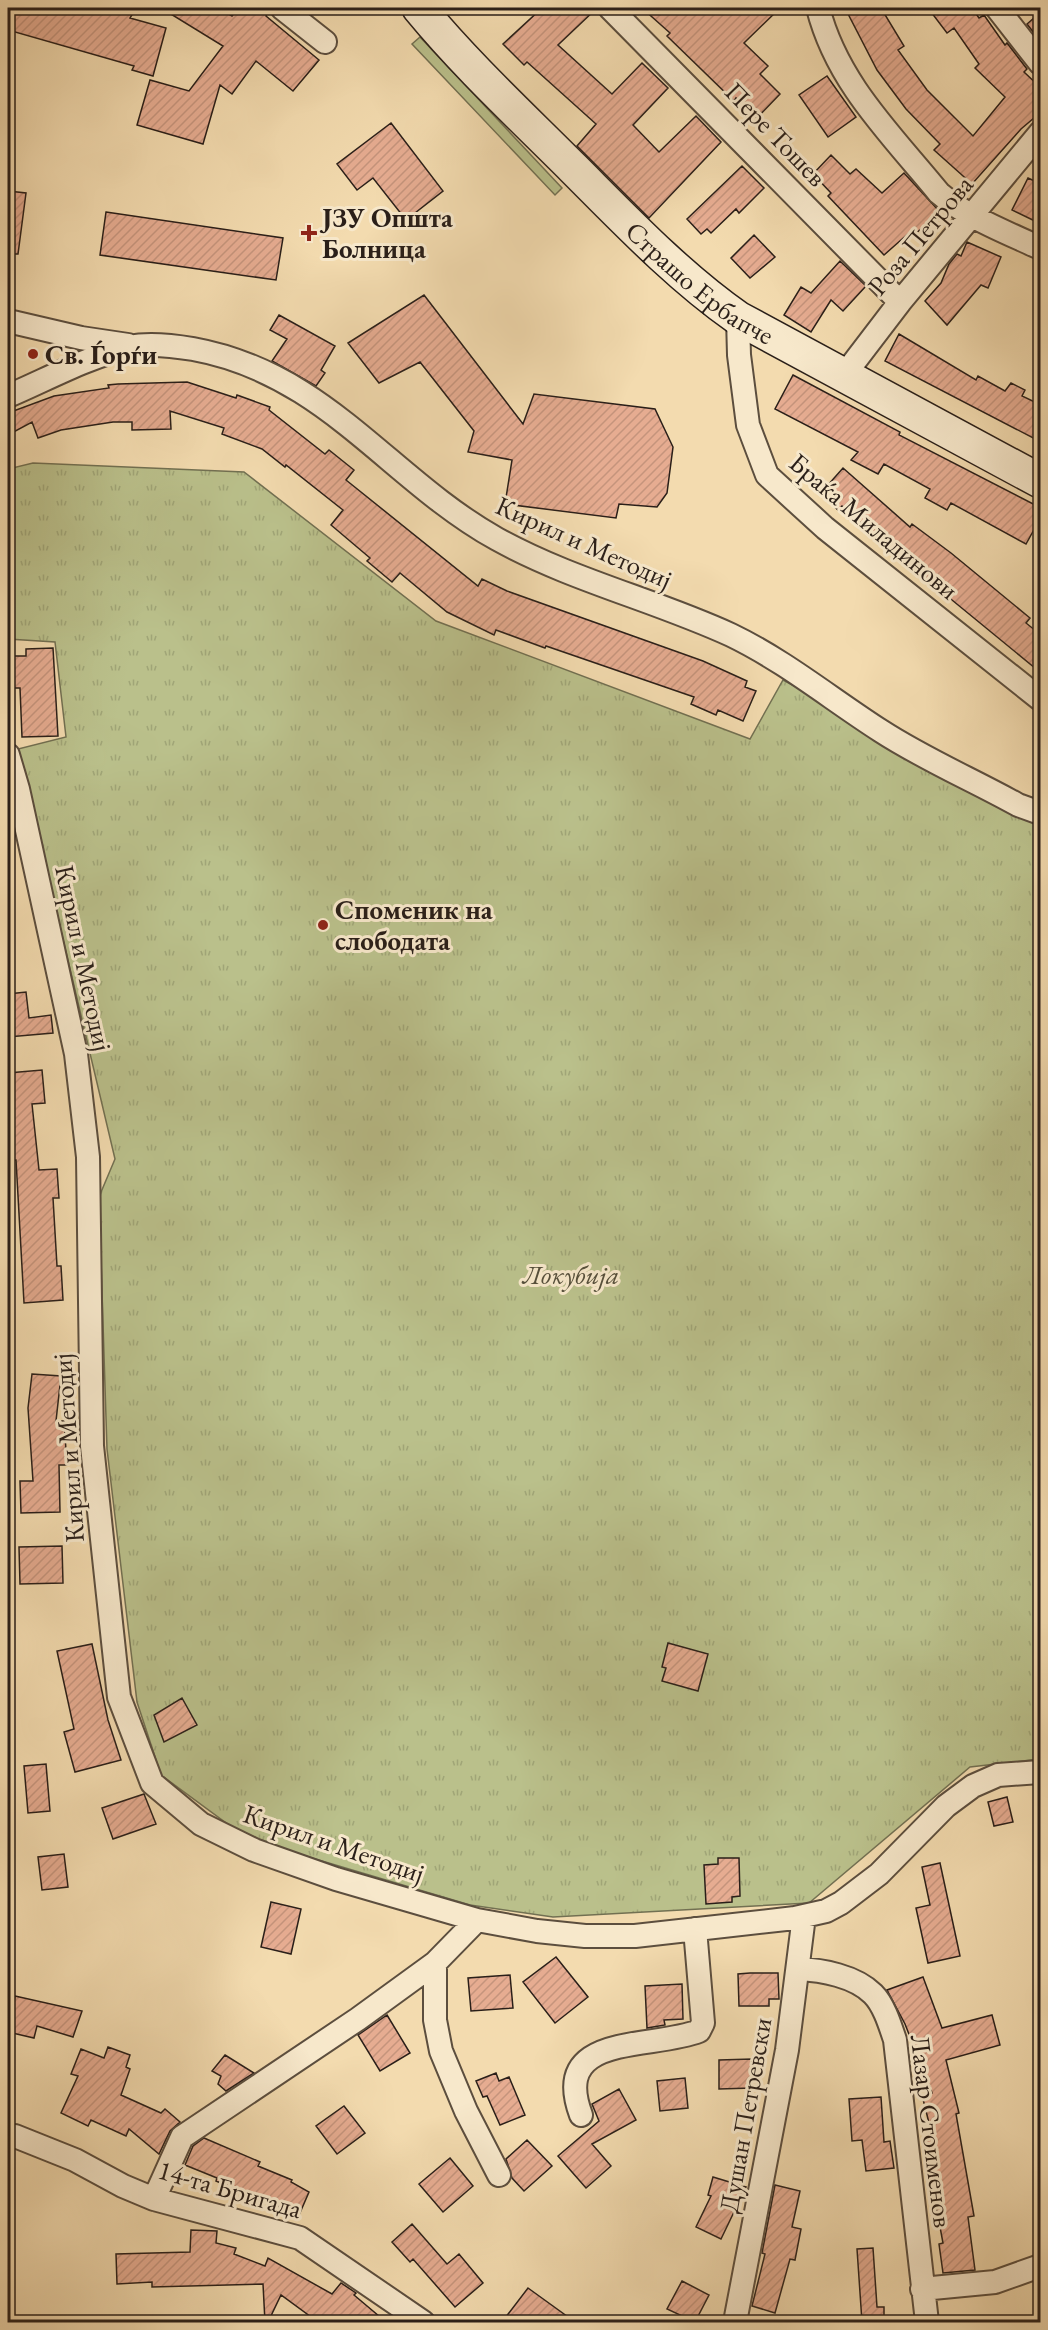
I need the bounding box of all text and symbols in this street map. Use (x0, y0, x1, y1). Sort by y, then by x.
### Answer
street label: Пере Тошев (718, 74, 834, 194)
street label: Роза Петрова (859, 167, 981, 302)
place label: ЈЗУ Општа Болница (319, 200, 453, 266)
street label: Страшо Ербапче (618, 213, 780, 352)
marker: ЈЗУ Општа Болница (300, 224, 318, 242)
place label: Св. Ѓорѓи (45, 337, 157, 372)
marker: Св. Ѓорѓи (26, 347, 40, 361)
street label: Браќа Миладинови (782, 445, 966, 607)
street label: Кирил и Методиј (490, 488, 678, 596)
street label: Кирил и Методиј (47, 862, 121, 1054)
place label: Споменик на слободата (335, 892, 493, 958)
marker: Споменик на слободата (316, 918, 330, 932)
park label: Локубија (521, 1257, 619, 1292)
street label: Кирил и Методиј (44, 1352, 92, 1544)
street label: Кирил и Методиј (239, 1796, 429, 1890)
street label: Душан Петревски (711, 2015, 779, 2215)
street label: Лазар Стоименов (903, 2032, 961, 2230)
street label: 14-та Бригада (154, 2152, 306, 2226)

